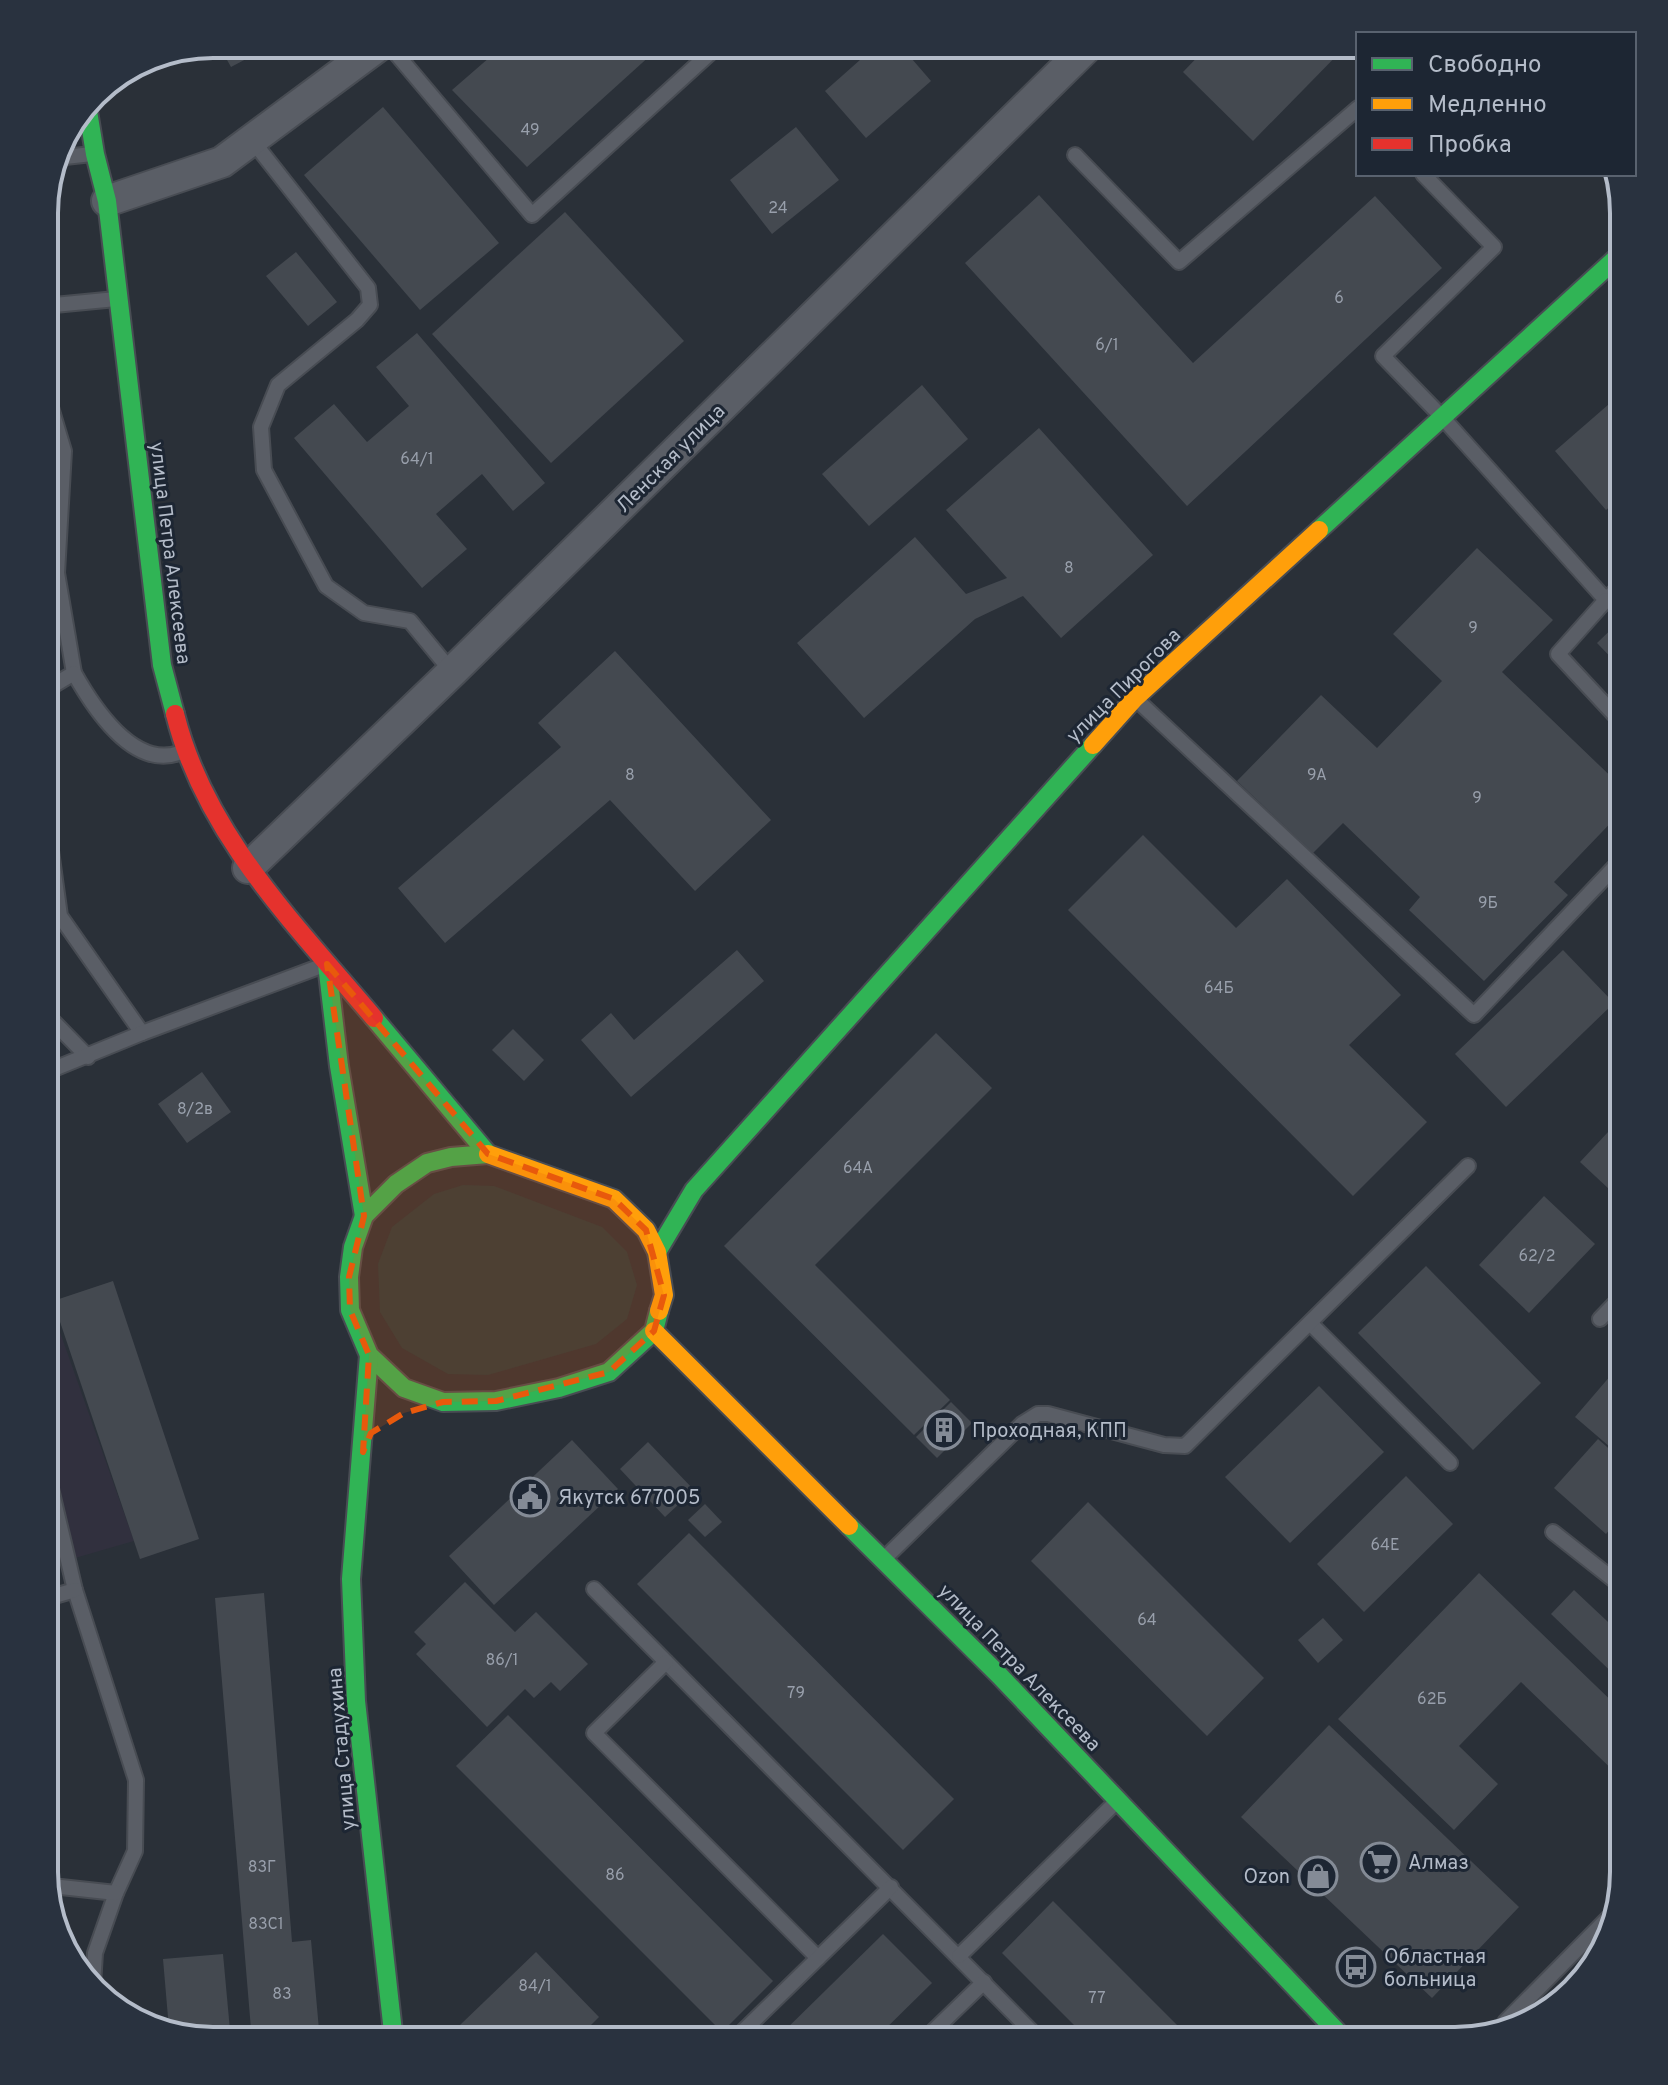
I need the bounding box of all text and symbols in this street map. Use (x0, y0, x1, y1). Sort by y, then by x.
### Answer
legend (1356, 32, 1636, 176)
text: Свободно (1428, 51, 1541, 81)
text: Медленно (1428, 91, 1547, 121)
house number: 49 (520, 121, 540, 141)
text: Пробка (1428, 131, 1512, 161)
house number: 24 (768, 199, 788, 219)
house number: 6 (1334, 289, 1344, 309)
house number: 6/1 (1095, 336, 1119, 356)
street label: Ленская улица (611, 399, 732, 520)
street label: улица Петра Алексеева (142, 441, 196, 666)
house number: 64/1 (400, 450, 434, 470)
house number: 8 (1064, 559, 1074, 579)
house number: 9 (1468, 619, 1478, 639)
street label: улица Пирогова (1061, 623, 1187, 749)
house number: 8 (625, 766, 635, 786)
house number: 9А (1307, 766, 1327, 786)
house number: 9 (1472, 789, 1482, 809)
house number: 9Б (1478, 894, 1498, 914)
house number: 64Б (1204, 979, 1234, 999)
house number: 8/2в (177, 1100, 213, 1120)
house number: 64А (843, 1159, 873, 1179)
house number: 62/2 (1519, 1247, 1555, 1267)
building icon: Проходная, КПП (923, 1409, 965, 1451)
place label: Проходная, КПП (972, 1419, 1127, 1445)
public building icon: Якутск 677005 (509, 1476, 551, 1518)
place label: Якутск 677005 (558, 1486, 701, 1512)
house number: 64Е (1370, 1536, 1400, 1556)
street label: улица Петра Алексеева (931, 1579, 1106, 1758)
house number: 64 (1137, 1611, 1157, 1631)
house number: 86/1 (485, 1651, 519, 1671)
street label: улица Стадухина (323, 1666, 363, 1831)
house number: 79 (787, 1684, 805, 1704)
house number: 62Б (1417, 1690, 1447, 1710)
supermarket icon: Алмаз (1359, 1841, 1401, 1883)
place label: Алмаз (1408, 1851, 1469, 1877)
shop icon: Ozon (1297, 1855, 1339, 1897)
house number: 83Г (248, 1858, 276, 1878)
place label: Ozon (1244, 1865, 1290, 1891)
house number: 86 (605, 1866, 625, 1886)
house number: 83С1 (248, 1915, 284, 1935)
place label: Областная больница (1384, 1945, 1486, 1994)
bus stop icon: Областная больница (1335, 1946, 1377, 1988)
house number: 84/1 (518, 1977, 552, 1997)
house number: 83 (272, 1985, 292, 2005)
house number: 77 (1088, 1989, 1106, 2009)

